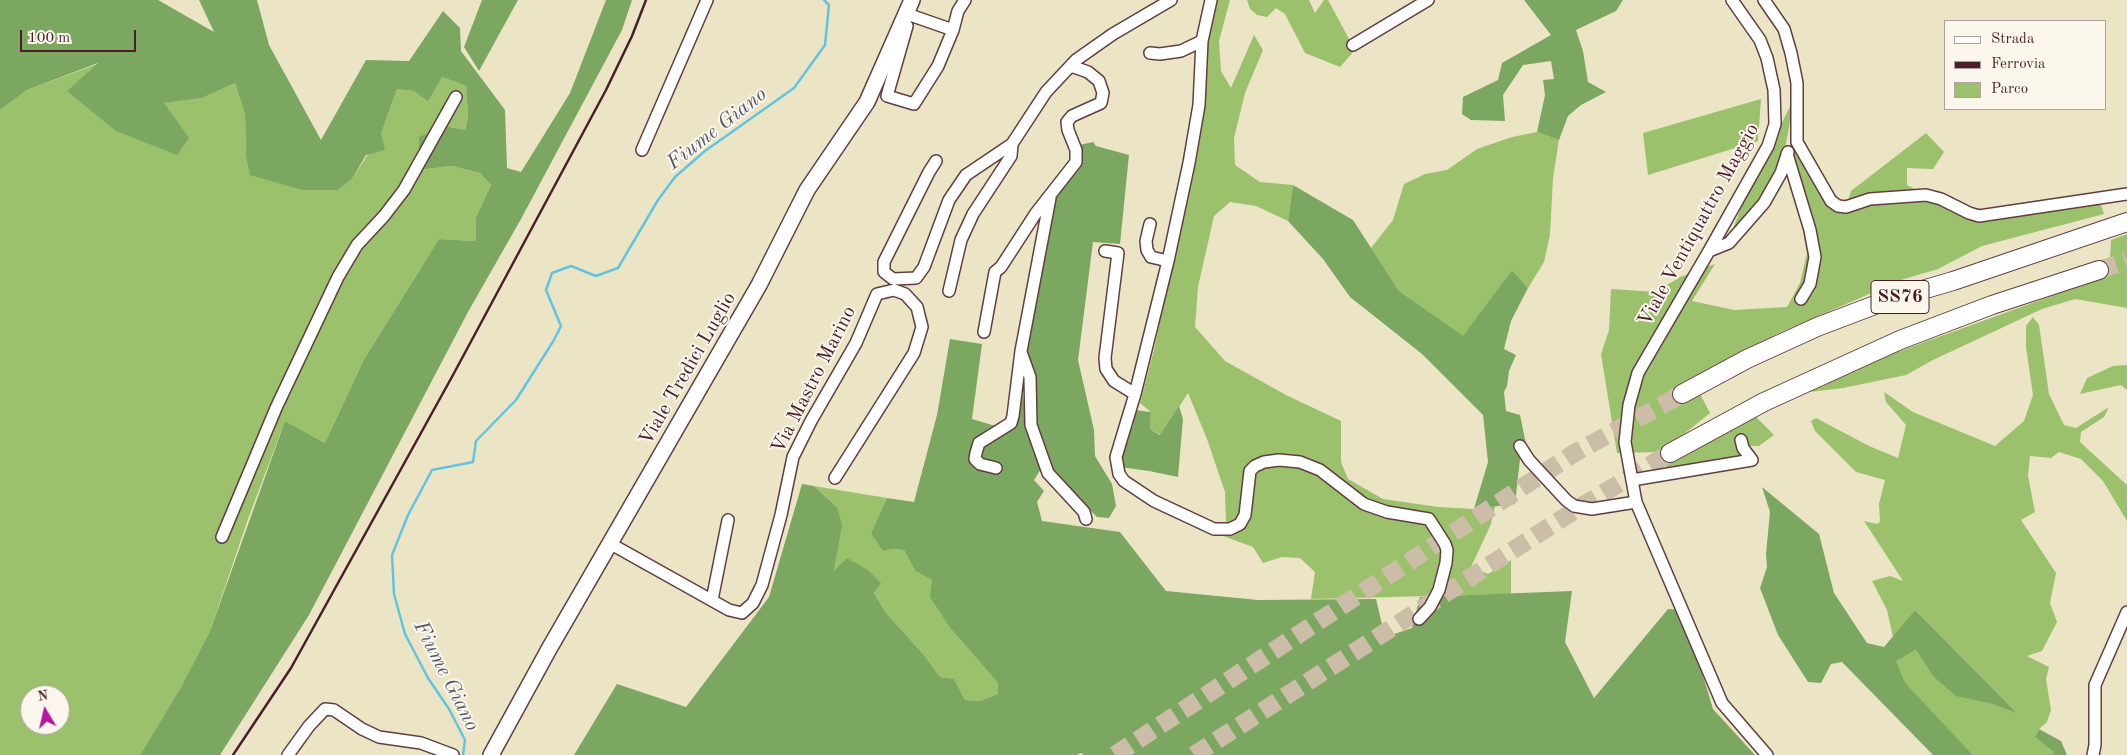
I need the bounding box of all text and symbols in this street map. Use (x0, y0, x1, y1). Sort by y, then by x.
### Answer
scale bar (22, 20, 139, 52)
legend (1944, 20, 2107, 110)
text: 100 m (28, 31, 70, 46)
text: Strada (1991, 32, 2034, 47)
text: Ferrovia (1991, 57, 2045, 72)
water label: Fiume Giano (662, 82, 772, 176)
text: Parco (1991, 82, 2028, 97)
street label: Viale Ventiquattro Maggio (1633, 120, 1765, 330)
road number: SS76 (1871, 280, 1929, 314)
street label: Viale Tredici Luglio (634, 288, 742, 450)
street label: Via Mastro Marino (766, 302, 862, 458)
water label: Fiume Giano (407, 617, 485, 735)
north arrow (20, 685, 70, 735)
text: N (36, 688, 49, 704)

